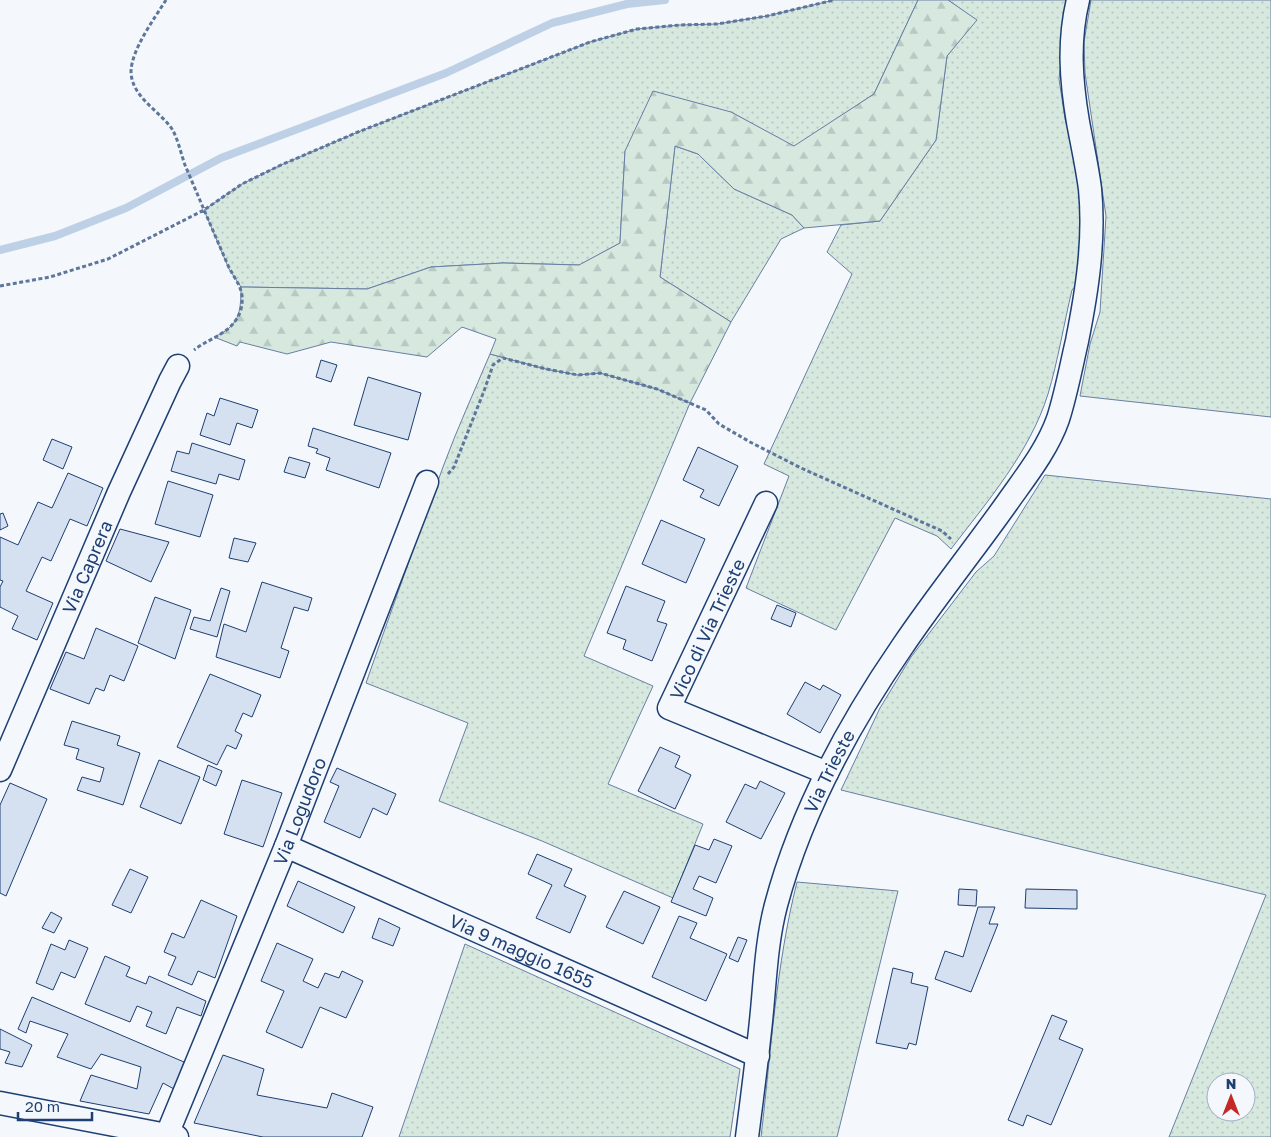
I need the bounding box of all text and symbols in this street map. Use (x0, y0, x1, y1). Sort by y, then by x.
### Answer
street label: Via Caprera (57, 517, 117, 617)
street label: Vico di Via Trieste (665, 555, 749, 703)
street label: Via Trieste (799, 726, 859, 816)
street label: Via Logudoro (268, 754, 330, 868)
street label: Via 9 maggio 1655 (446, 909, 597, 993)
north arrow (1206, 1072, 1256, 1122)
text: N (1226, 1075, 1236, 1092)
scale bar (18, 1090, 91, 1122)
text: 20 m (25, 1097, 60, 1115)

